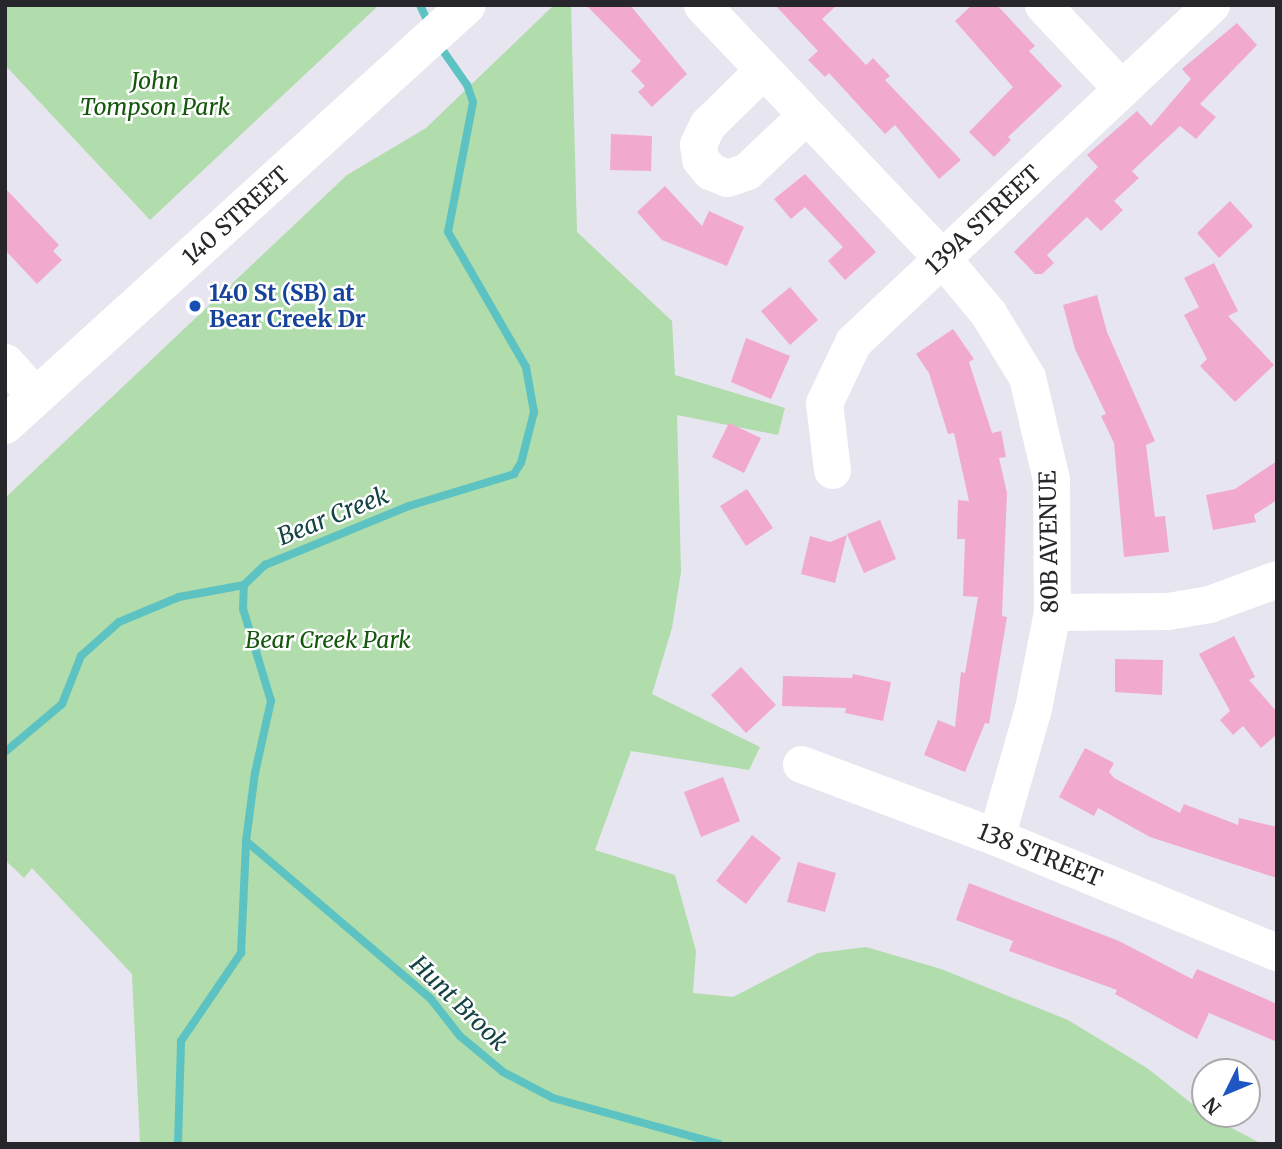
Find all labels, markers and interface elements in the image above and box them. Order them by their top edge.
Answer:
park label: John Tompson Park [80,67,230,121]
street label: 139A STREET [920,160,1046,280]
street label: 140 STREET [177,161,295,271]
place label: 140 St (SB) at Bear Creek Dr [209,279,366,333]
marker: 140 St (SB) at Bear Creek Dr [187,298,203,314]
street label: 80B AVENUE [1034,470,1064,614]
water label: Bear Creek [273,481,393,551]
park label: Bear Creek Park [245,626,411,654]
street label: 138 STREET [973,817,1107,893]
water label: Hunt Brook [404,949,514,1057]
north arrow [1191,1058,1261,1128]
text: N [1198,1092,1226,1120]

